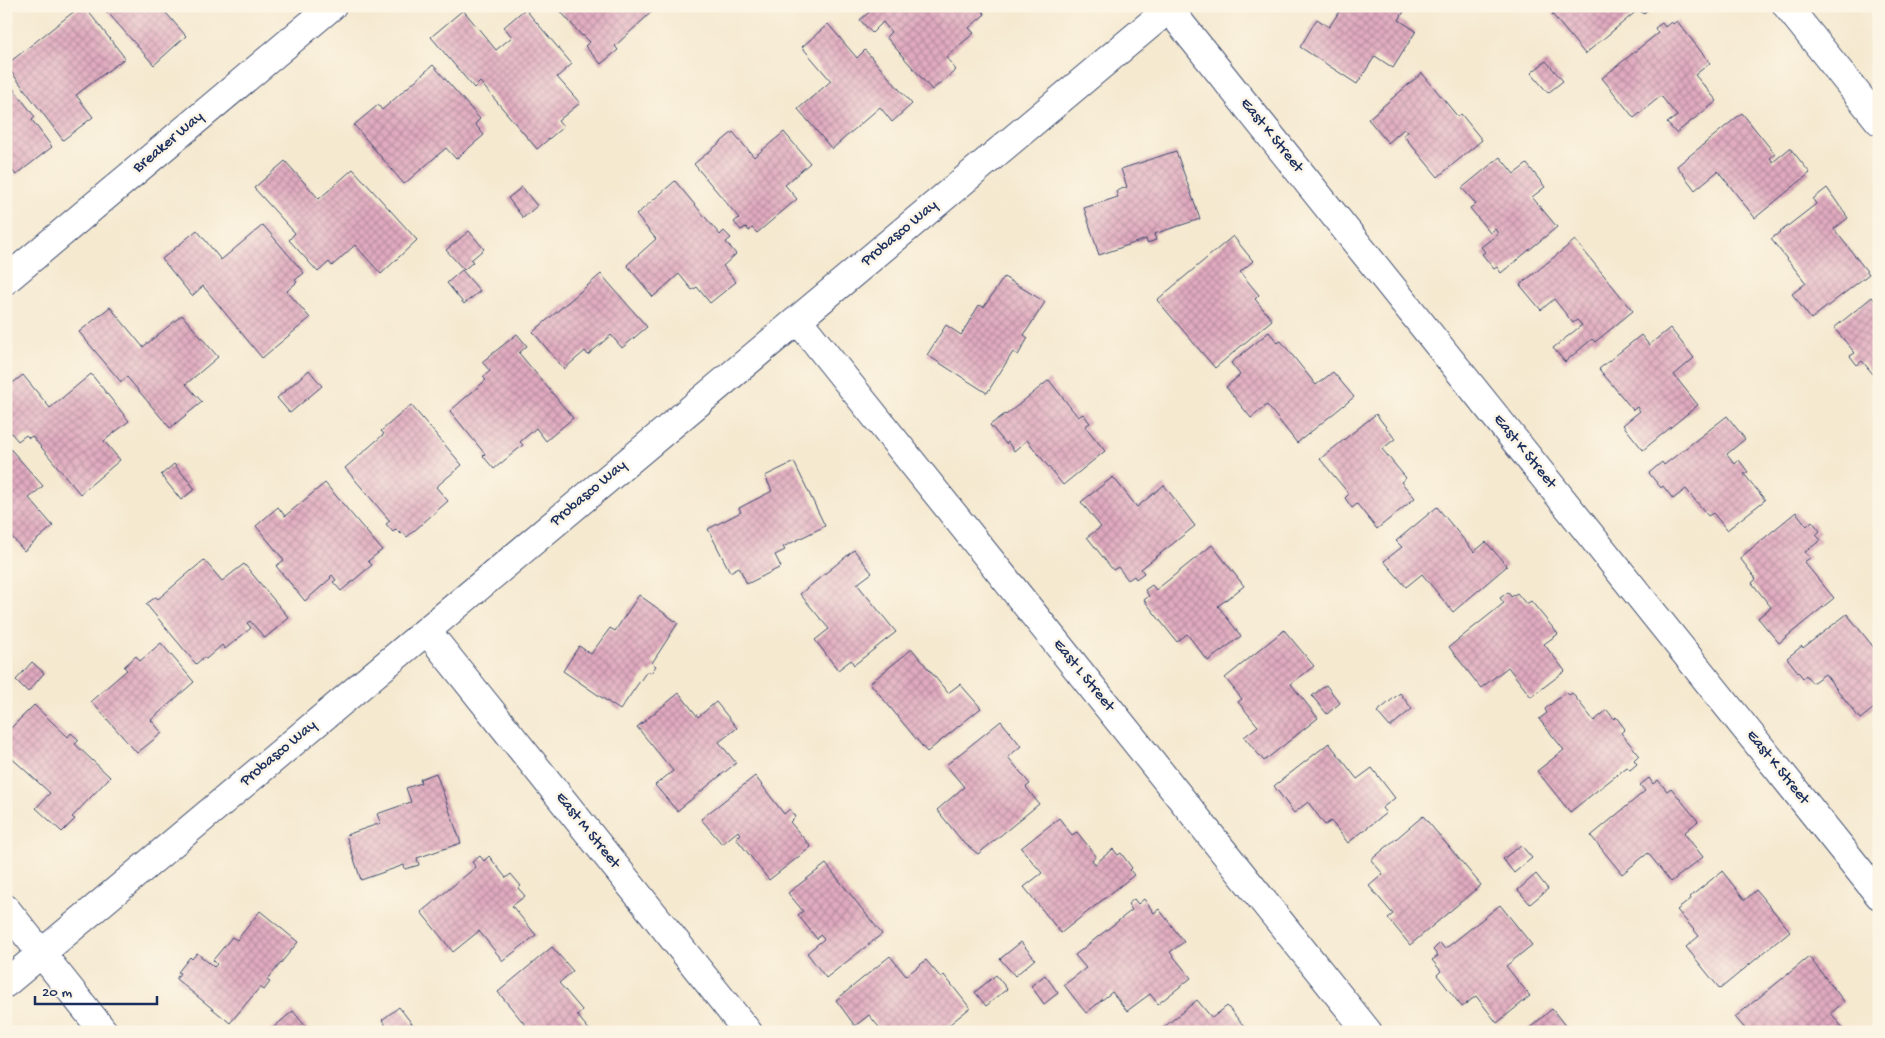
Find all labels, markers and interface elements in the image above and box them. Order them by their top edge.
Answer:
street label: East K Street [1235,95,1308,178]
street label: Breaker Way [129,108,208,179]
street label: Probasco Way [857,196,942,272]
street label: East K Street [1488,411,1561,494]
street label: Probasco Way [546,456,631,532]
street label: East L Street [1048,636,1119,717]
street label: Probasco Way [236,716,321,792]
street label: East K Street [1741,727,1814,810]
street label: East M Street [550,789,624,874]
scale bar [35,973,158,1005]
text: 20 m [42,984,72,1002]

